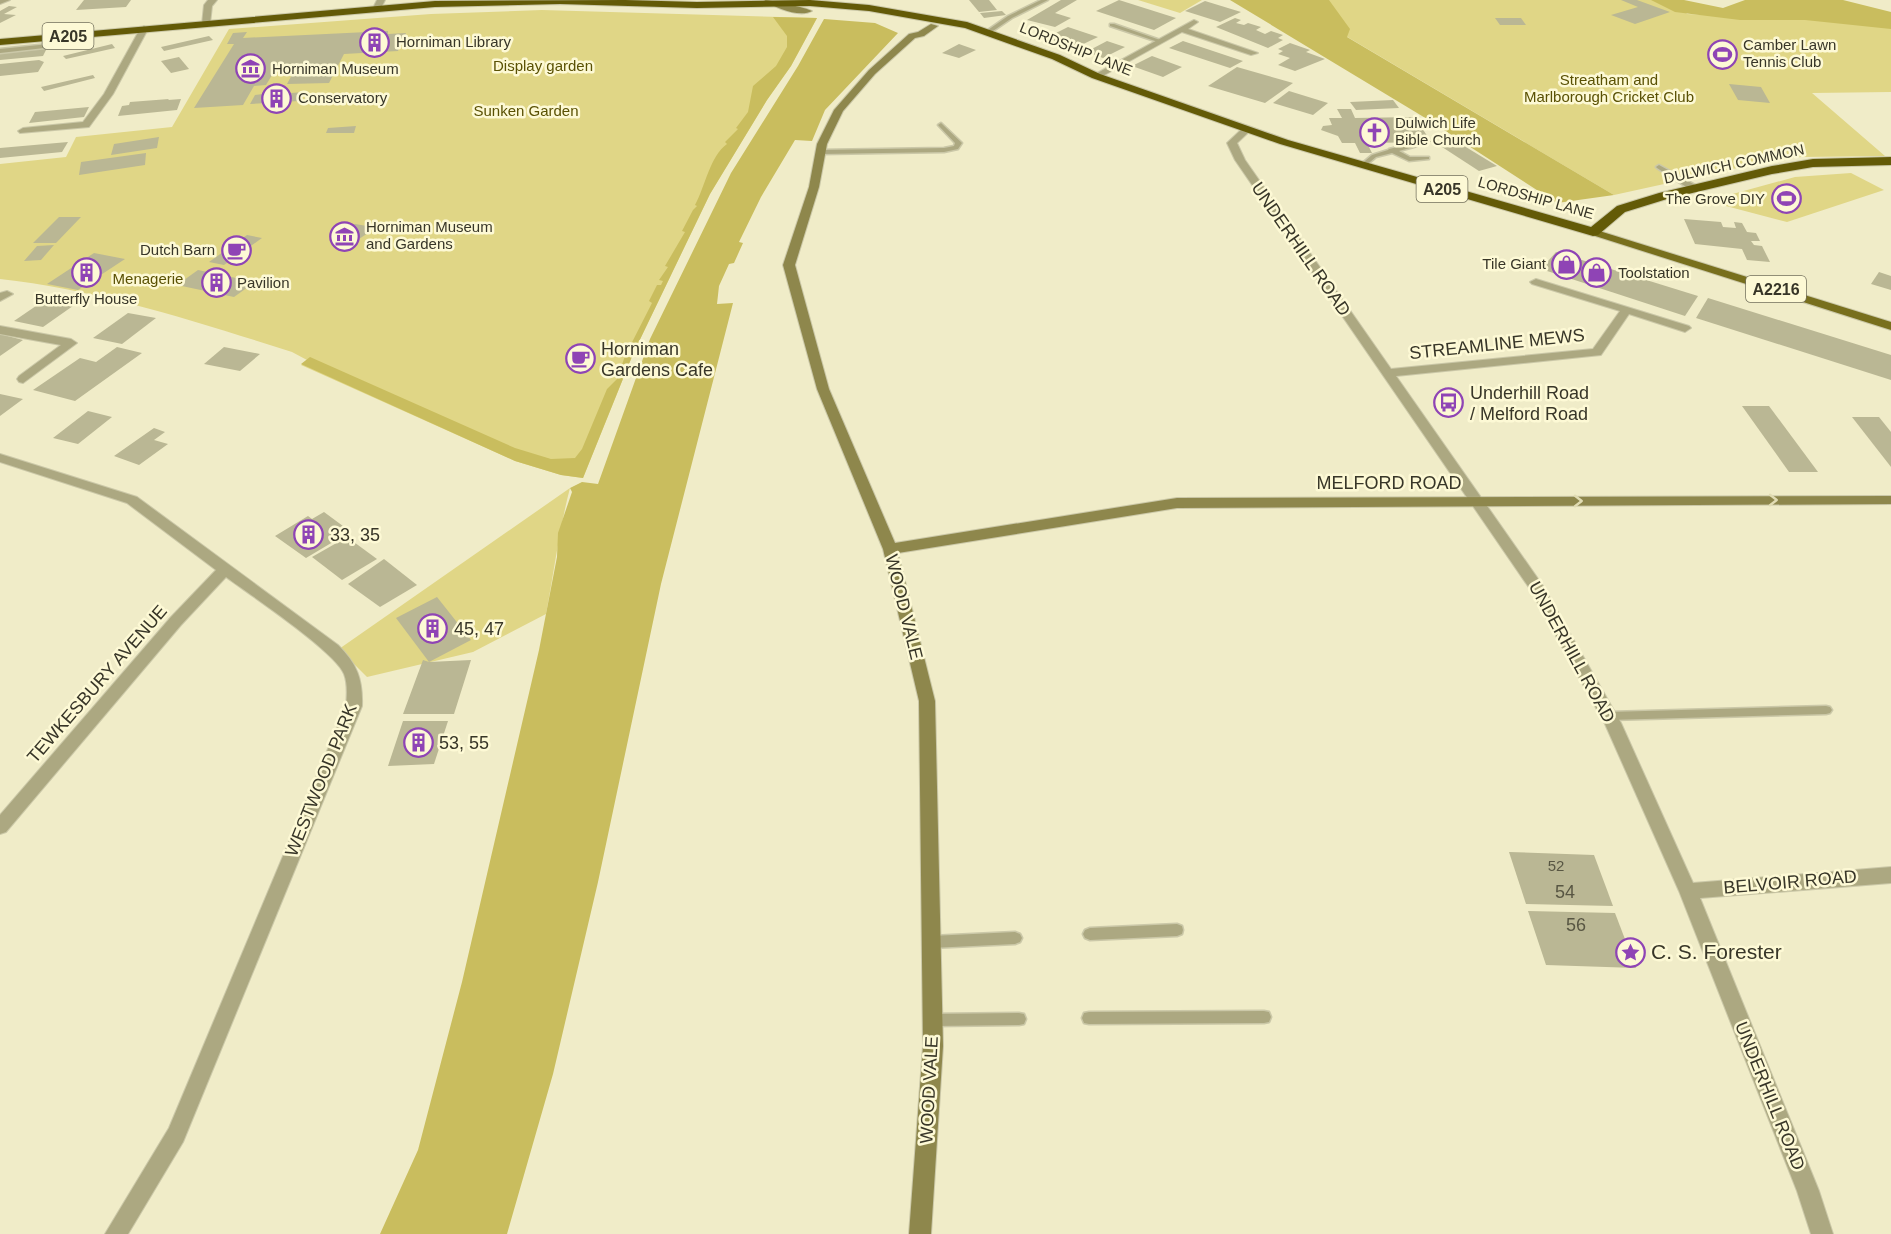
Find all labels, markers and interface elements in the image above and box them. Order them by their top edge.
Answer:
street label: LORDSHIP LANE [1017,18,1135,79]
road number: A205 [42,23,94,49]
building icon: Horniman Library [359,26,391,58]
place label: Horniman Library [396,33,512,50]
place label: Camber Lawn Tennis Club [1743,36,1836,70]
sports icon: Camber Lawn Tennis Club [1706,38,1738,70]
museum icon: Horniman Museum [235,53,267,85]
park label: Display garden [493,57,593,74]
place label: Horniman Museum [272,60,399,77]
park label: Streatham and Marlborough Cricket Club [1524,71,1694,105]
building icon: Conservatory [261,82,293,114]
place label: Conservatory [298,89,388,106]
park label: Sunken Garden [473,102,579,119]
place label: Dulwich Life Bible Church [1395,114,1481,148]
church icon: Dulwich Life Bible Church [1358,116,1390,148]
street label: DULWICH COMMON [1662,140,1806,187]
street label: LORDSHIP LANE [1476,173,1596,222]
road number: A205 [1416,176,1468,202]
street label: UNDERHILL ROAD [1247,178,1355,320]
sports icon: The Grove DIY [1770,183,1802,215]
place label: The Grove DIY [1665,190,1765,207]
place label: Horniman Museum and Gardens [366,218,493,252]
museum icon: Horniman Museum and Gardens [329,220,361,252]
cafe icon: Dutch Barn [220,234,252,266]
place label: Dutch Barn [140,241,215,258]
shop icon: Tile Giant [1551,248,1583,280]
place label: Tile Giant [1482,255,1547,272]
building icon: Butterfly House [70,256,102,288]
shop icon: Toolstation [1581,257,1613,289]
place label: Toolstation [1618,264,1690,281]
building icon: Pavilion [200,267,232,299]
park label: Menagerie [113,270,183,287]
place label: Pavilion [237,274,290,291]
road number: A2216 [1746,276,1806,302]
place label: Butterfly House [35,290,137,307]
street label: STREAMLINE MEWS [1408,325,1586,363]
place label: Horniman Gardens Cafe [601,339,713,380]
cafe icon: Horniman Gardens Cafe [564,343,596,375]
place label: Underhill Road / Melford Road [1470,383,1589,424]
bus stop icon: Underhill Road / Melford Road [1433,387,1465,419]
street label: MELFORD ROAD [1316,473,1462,493]
one-way arrow [1769,494,1778,506]
one-way arrow [1574,495,1583,507]
building icon: 33, 35 [293,519,325,551]
place label: 33, 35 [330,525,380,545]
street label: WOOD VALE [881,552,927,662]
street label: UNDERHILL ROAD [1525,578,1619,726]
street label: TEWKESBURY AVENUE [23,601,171,767]
building icon: 45, 47 [417,613,449,645]
place label: 45, 47 [454,619,504,639]
street label: WESTWOOD PARK [281,701,361,859]
building icon: 53, 55 [402,727,434,759]
place label: 53, 55 [439,733,489,753]
house number: 52 [1548,857,1564,874]
street label: BELVOIR ROAD [1723,866,1857,898]
house number: 54 [1555,882,1575,902]
house number: 56 [1566,915,1586,935]
place icon: C. S. Forester [1614,936,1646,968]
place label: C. S. Forester [1651,940,1782,963]
street label: UNDERHILL ROAD [1731,1019,1809,1173]
street label: WOOD VALE [916,1036,942,1144]

